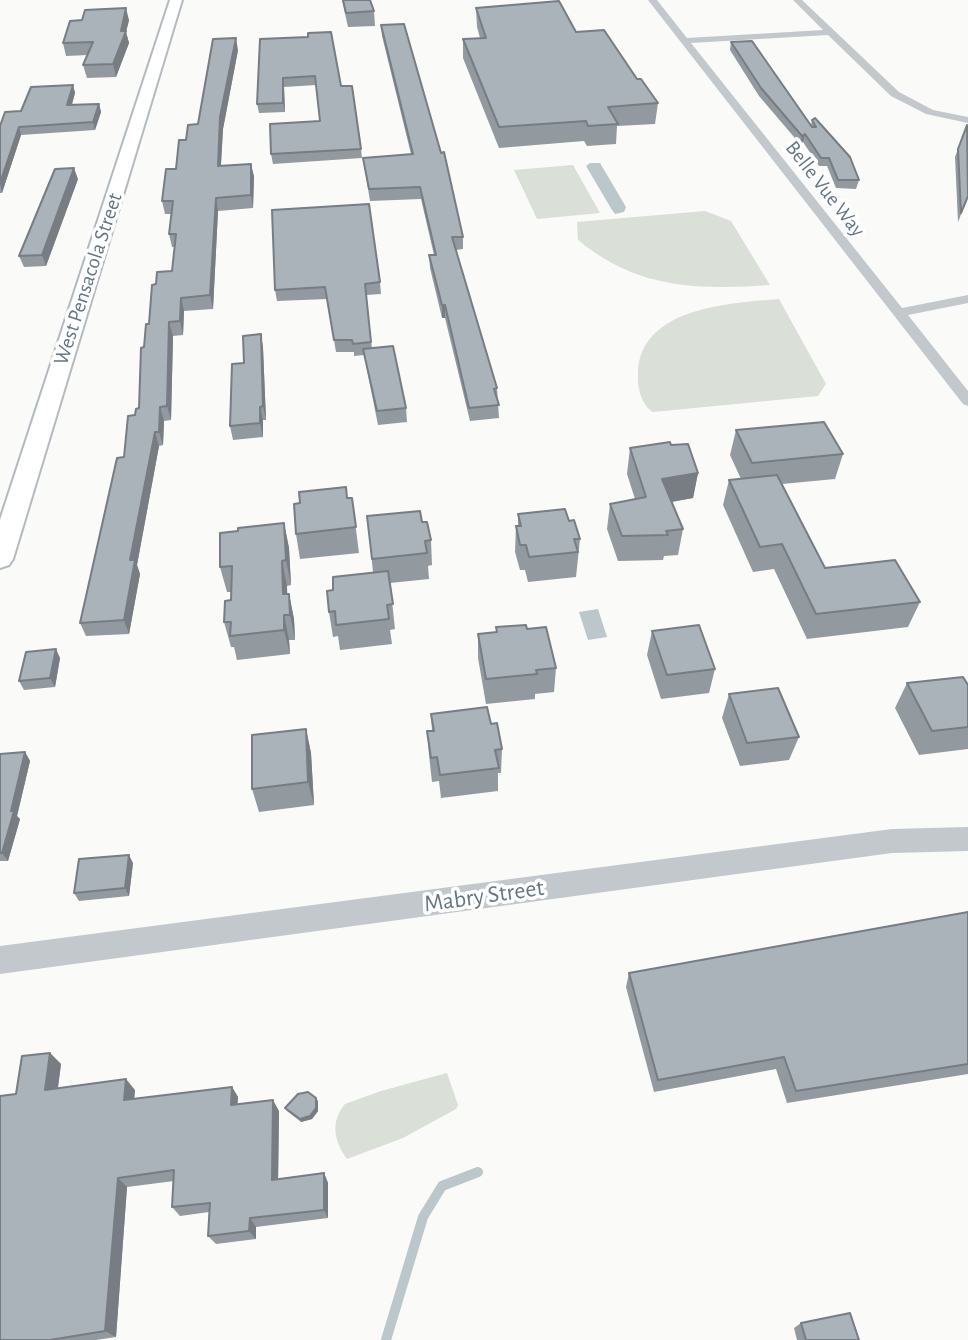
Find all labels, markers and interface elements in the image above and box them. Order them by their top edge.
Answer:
street label: Belle Vue Way [780,136,870,242]
street label: West Pensacola Street [48,190,128,368]
street label: Mabry Street [422,873,546,919]

